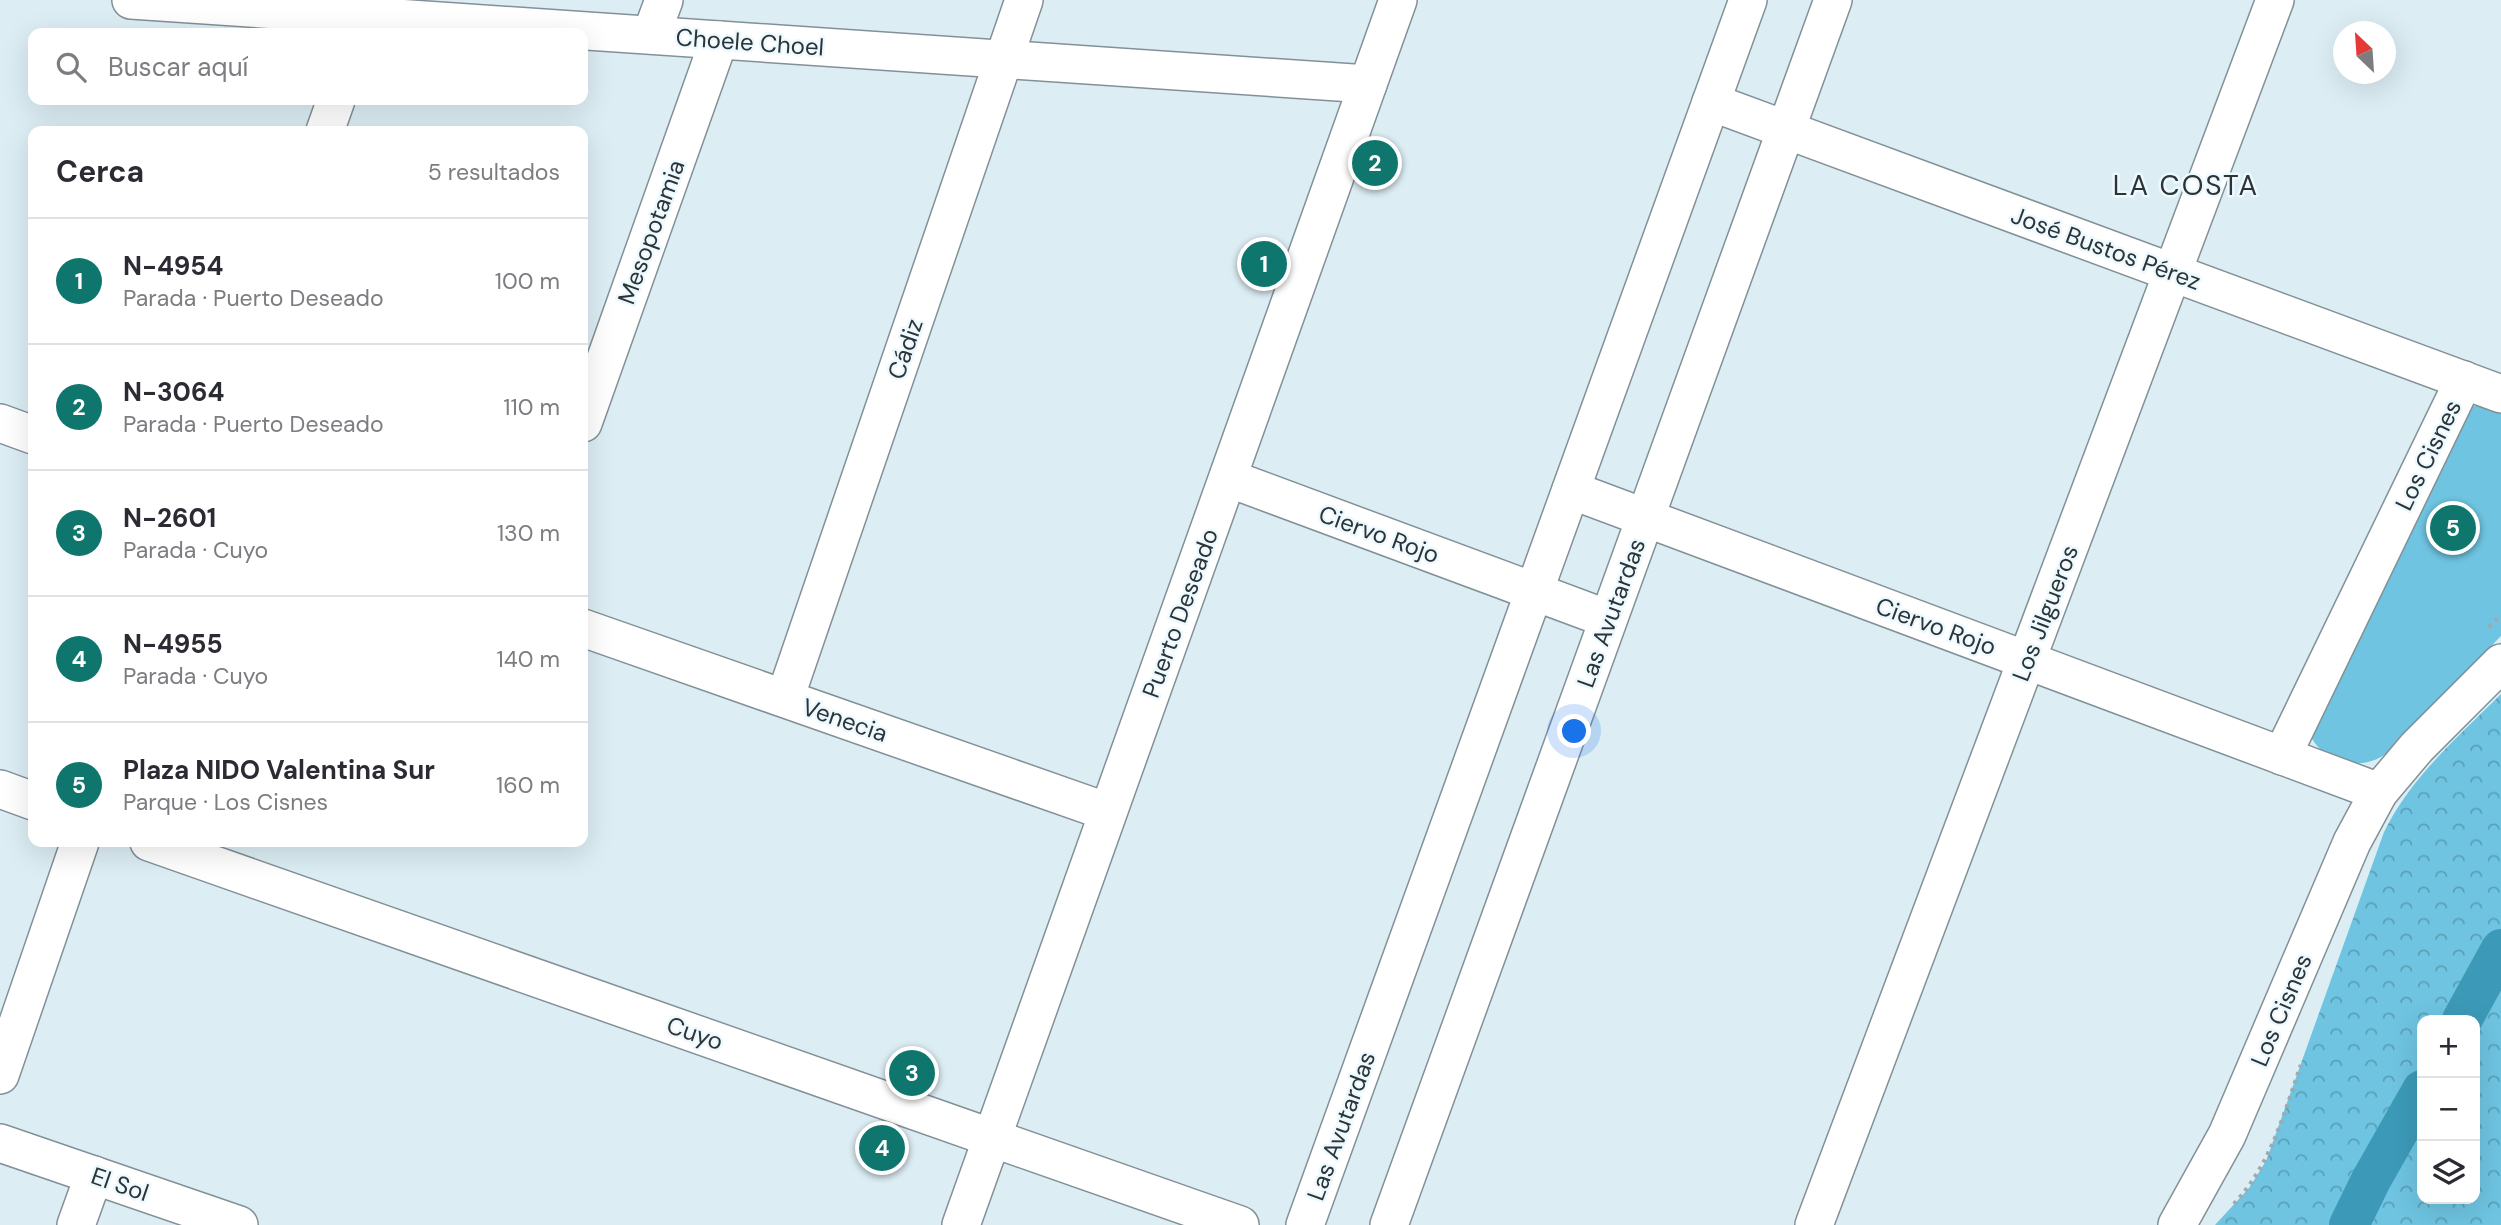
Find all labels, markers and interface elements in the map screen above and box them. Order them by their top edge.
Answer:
street label: Choele Choel [675,21,825,63]
north arrow [2333,21,2396,84]
search box [28,28,588,105]
icon: search [52,48,90,86]
text: Buscar aquí [108,50,248,84]
pin: 2 [1352,137,1398,189]
text: Cerca [56,152,144,191]
street label: Mesopotamia [611,155,691,309]
text: 5 resultados [428,157,560,187]
district label: LA COSTA [2113,167,2259,204]
street label: José Bustos Pérez [2007,199,2205,297]
pin: 1 [1241,238,1287,290]
text: N-4954 [123,249,223,283]
text: 1 [75,266,83,296]
text: 100 m [495,266,560,296]
text: Parada · Puerto Deseado [123,283,384,313]
street label: Cádiz [880,315,930,383]
text: N-3064 [123,375,224,409]
text: 2 [72,392,86,422]
text: 110 m [503,392,560,422]
street label: Los Cisnes [2388,395,2468,515]
text: Parada · Puerto Deseado [123,409,384,439]
street label: Ciervo Rojo [1315,498,1443,570]
text: N-2601 [123,501,216,535]
pin: 5 [2430,502,2476,554]
text: 3 [72,518,86,548]
text: 130 m [497,518,560,548]
street label: Puerto Deseado [1135,524,1225,702]
street label: Las Avutardas [1570,534,1652,692]
text: Parada · Cuyo [123,535,268,565]
street label: Los Jilgueros [2005,540,2085,686]
street label: Ciervo Rojo [1872,590,2000,662]
text: N-4955 [123,627,223,661]
text: 4 [72,644,86,674]
text: 140 m [497,644,560,674]
text: Parada · Cuyo [123,661,268,691]
street label: Venecia [798,691,892,749]
your location [1557,714,1591,748]
text: Plaza NIDO Valentina Sur [123,753,435,787]
text: 5 [72,770,86,800]
text: 160 m [496,770,560,800]
text: Parque · Los Cisnes [123,787,328,817]
street label: Los Cisnes [2243,949,2319,1071]
street label: Cuyo [663,1009,727,1057]
map controls [2417,1015,2480,1204]
button: + [2417,1015,2480,1078]
pin: 3 [889,1047,935,1099]
street label: Las Avutardas [1300,1047,1382,1205]
button: − [2417,1078,2480,1141]
pin: 4 [859,1122,905,1174]
button: layers [2417,1141,2480,1204]
street label: El Sol [87,1160,153,1208]

